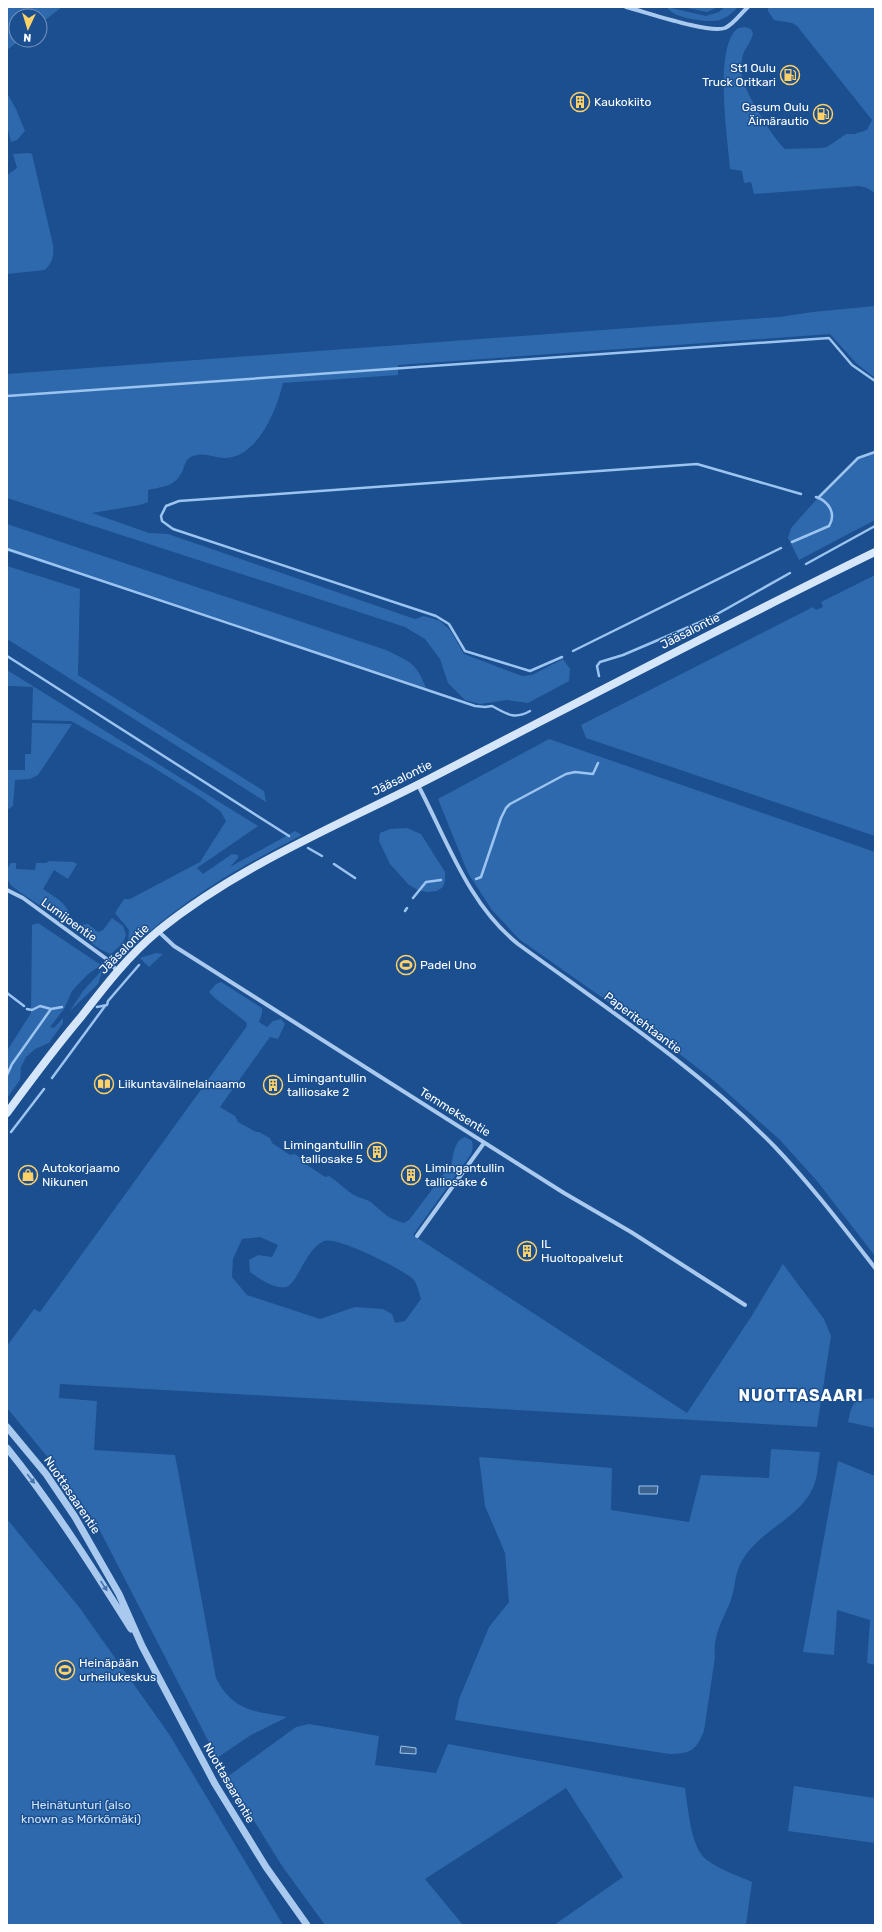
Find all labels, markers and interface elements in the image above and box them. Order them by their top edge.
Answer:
north arrow [8,8,48,48]
text: N [23,31,32,44]
place label: St1 Oulu Truck Oritkari [702,61,776,89]
fuel station icon: St1 Oulu Truck Oritkari [779,64,801,86]
building icon: Kaukokiito [569,91,591,113]
place label: Kaukokiito [594,95,651,109]
place label: Gasum Oulu Äimärautio [742,100,809,128]
fuel station icon: Gasum Oulu Äimärautio [812,103,834,125]
street label: Jääsalontie [658,610,722,652]
street label: Jääsalontie [370,757,434,799]
street label: Lumijoentie [38,895,100,945]
street label: Jääsalontie [96,921,152,977]
sports icon: Padel Uno [395,954,417,976]
place label: Padel Uno [420,958,477,972]
street label: Paperitehtaantie [601,989,685,1057]
place label: Limingantullin talliosake 2 [287,1071,366,1099]
library icon: Liikuntavälinelainaamo [93,1073,115,1095]
building icon: Limingantullin talliosake 2 [262,1074,284,1096]
place label: Liikuntavälinelainaamo [118,1077,246,1091]
street label: Temmeksentie [417,1085,493,1140]
place label: Limingantullin talliosake 5 [284,1138,363,1166]
building icon: Limingantullin talliosake 5 [366,1141,388,1163]
place label: Autokorjaamo Nikunen [42,1161,120,1189]
place label: Limingantullin talliosake 6 [425,1161,504,1189]
shop icon: Autokorjaamo Nikunen [17,1164,39,1186]
building icon: Limingantullin talliosake 6 [400,1164,422,1186]
place label: IL Huoltopalvelut [541,1237,623,1265]
building icon: IL Huoltopalvelut [516,1240,538,1262]
district label: NUOTTASAARI [738,1386,864,1405]
street label: Nuottasaarentie [41,1454,103,1537]
one-way arrow [27,1473,36,1484]
one-way arrow [100,1581,108,1591]
place label: Heinäpään urheilukeskus [79,1656,156,1684]
sports icon: Heinäpään urheilukeskus [54,1659,76,1681]
street label: Nuottasaarentie [200,1740,258,1826]
park label: Heinätunturi (also known as Mörkömäki) [21,1798,141,1826]

